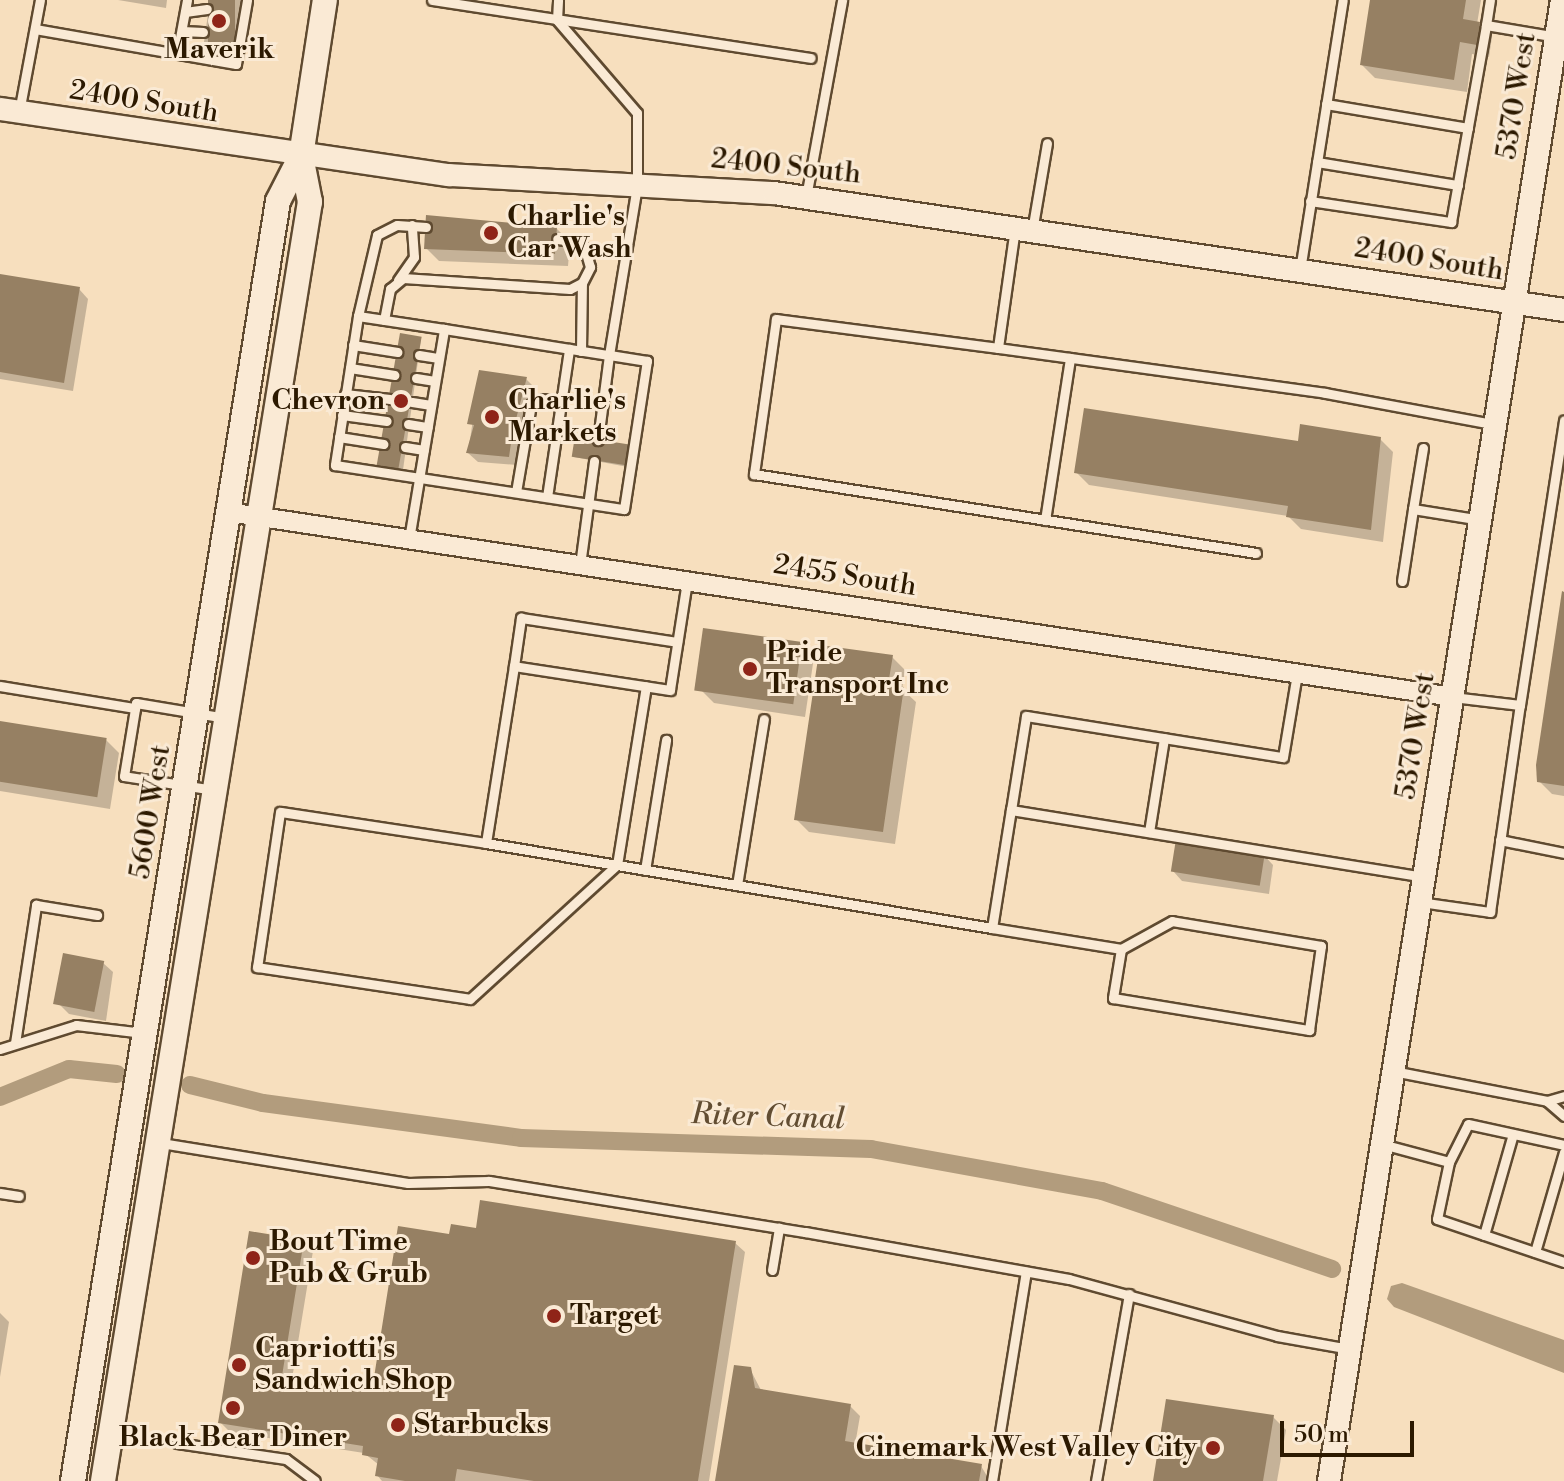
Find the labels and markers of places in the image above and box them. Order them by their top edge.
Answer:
marker: Maverik [210,12,228,30]
place label: Maverik [164,33,274,67]
place label: Charlie's Car Wash [507,200,631,266]
marker: Charlie's Car Wash [482,224,500,242]
place label: Chevron [271,384,385,418]
place label: Charlie's Markets [508,384,626,450]
marker: Chevron [392,392,410,410]
marker: Charlie's Markets [483,408,501,426]
place label: Pride Transport Inc [766,636,949,702]
marker: Pride Transport Inc [741,660,759,678]
place label: Bout Time Pub & Grub [269,1225,428,1291]
marker: Bout Time Pub & Grub [244,1249,262,1267]
place label: Target [570,1299,658,1333]
marker: Target [545,1307,563,1325]
place label: Capriotti's Sandwich Shop [255,1332,453,1398]
marker: Capriotti's Sandwich Shop [230,1356,248,1374]
marker: Black Bear Diner [224,1399,242,1417]
place label: Starbucks [414,1408,549,1442]
marker: Starbucks [389,1416,407,1434]
place label: Black Bear Diner [118,1421,348,1455]
place label: Cinemark West Valley City [856,1431,1197,1465]
marker: Cinemark West Valley City [1204,1439,1222,1457]

